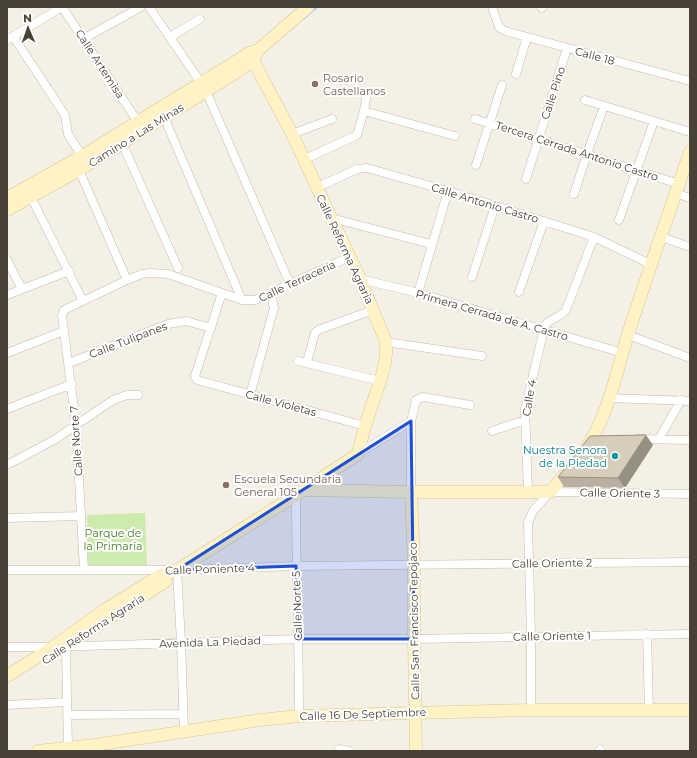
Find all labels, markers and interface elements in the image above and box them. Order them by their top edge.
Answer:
north arrow [8,8,48,48]
text: N [23,11,32,25]
street label: Calle Artemisa [72,27,128,101]
street label: Calle 18 [574,44,616,68]
street label: Calle Pino [538,65,568,121]
place label: Rosario Castellanos [323,71,386,98]
marker: Rosario Castellanos [310,79,320,89]
street label: Camino a Las Minas [86,100,187,170]
street label: Tercera Cerrada Antonio Castro [494,118,660,184]
street label: Calle Antonio Castro [430,180,540,226]
street label: Calle Reforma Agraria [313,192,377,306]
street label: Calle Terracería [256,257,338,305]
street label: Primera Cerrada de A. Castro [414,286,570,344]
street label: Calle Tulipanes [87,318,170,361]
street label: Calle 4 [519,378,539,417]
street label: Calle Violetas [244,387,319,419]
street label: Calle Norte 7 [67,405,85,477]
place label: Nuestra Senora de la Piedad [523,443,607,470]
marker: Nuestra Senora de la Piedad [610,451,620,461]
place label: Escuela Secundaria General 105 [234,472,341,499]
marker: Escuela Secundaria General 105 [221,480,231,490]
street label: Calle Oriente 3 [580,485,660,501]
park label: Parque de la Primaria [83,526,143,553]
street label: Calle San Francisco Tepojaco [406,542,422,700]
street label: Calle Oriente 2 [512,555,592,571]
street label: Calle Poniente 4 [165,560,256,578]
street label: Calle Norte 5 [289,571,305,641]
street label: Calle Reforma Agraria [39,591,147,667]
street label: Calle Oriente 1 [513,628,591,644]
street label: Avenida La Piedad [159,633,261,651]
street label: Calle 16 De Septiembre [299,705,427,723]

